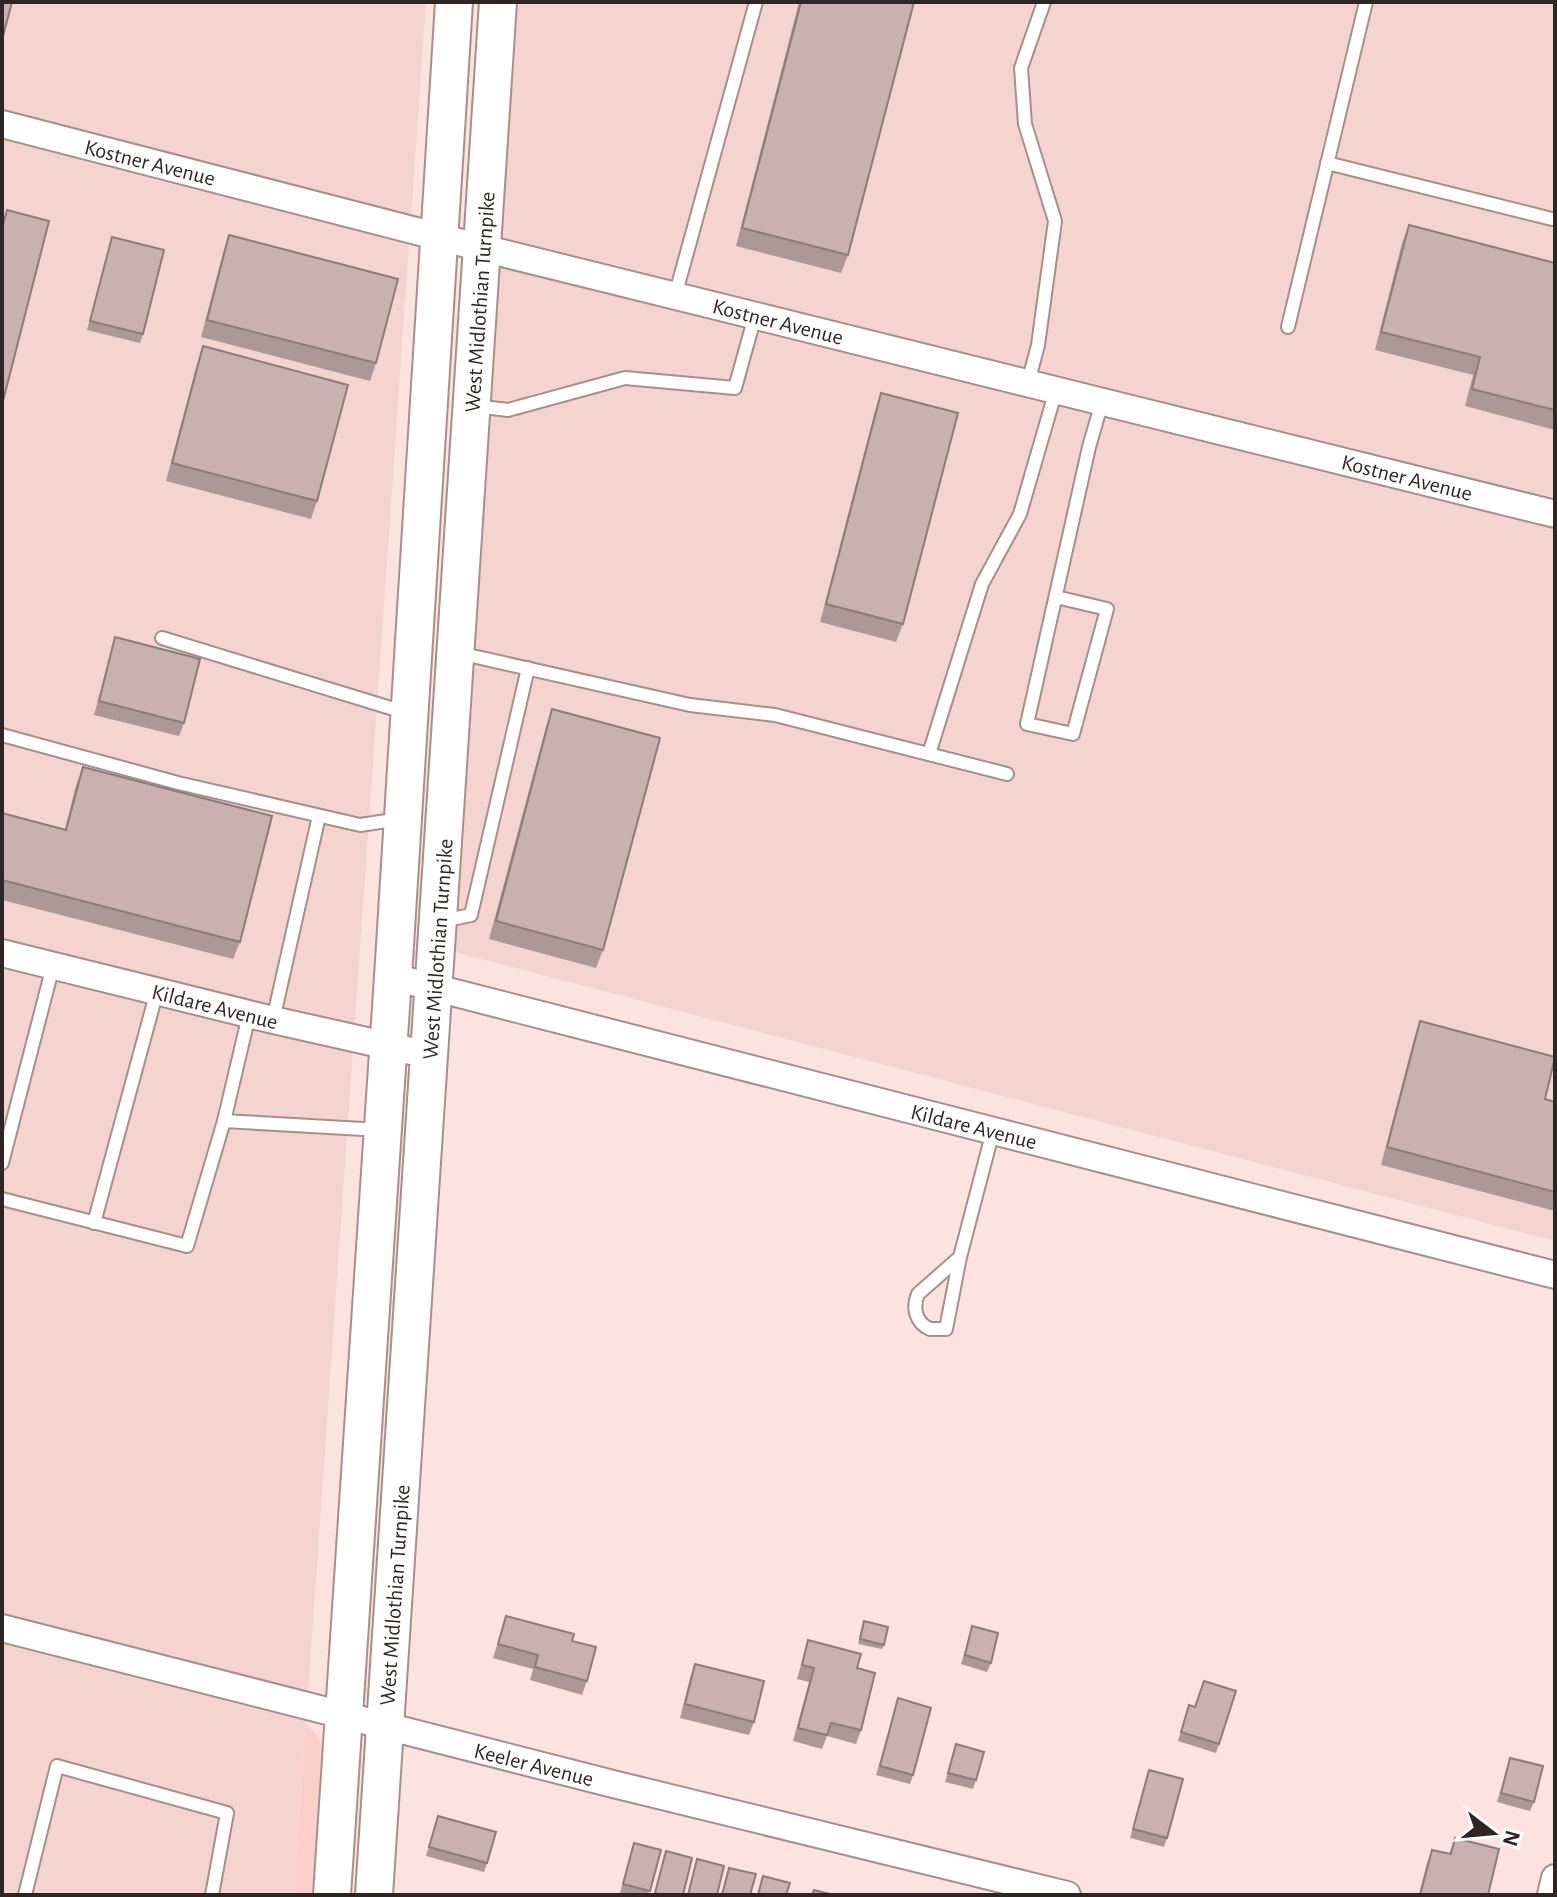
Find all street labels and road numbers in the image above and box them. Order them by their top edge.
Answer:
street label: Kostner Avenue [82,136,217,190]
street label: West Midlothian Turnpike [461,191,499,413]
street label: Kostner Avenue [710,295,845,349]
street label: Kostner Avenue [1339,451,1474,505]
street label: West Midlothian Turnpike [419,838,457,1060]
street label: Kildare Avenue [149,981,280,1033]
street label: Kildare Avenue [908,1101,1039,1153]
street label: West Midlothian Turnpike [376,1484,414,1706]
street label: Keeler Avenue [472,1740,596,1790]

